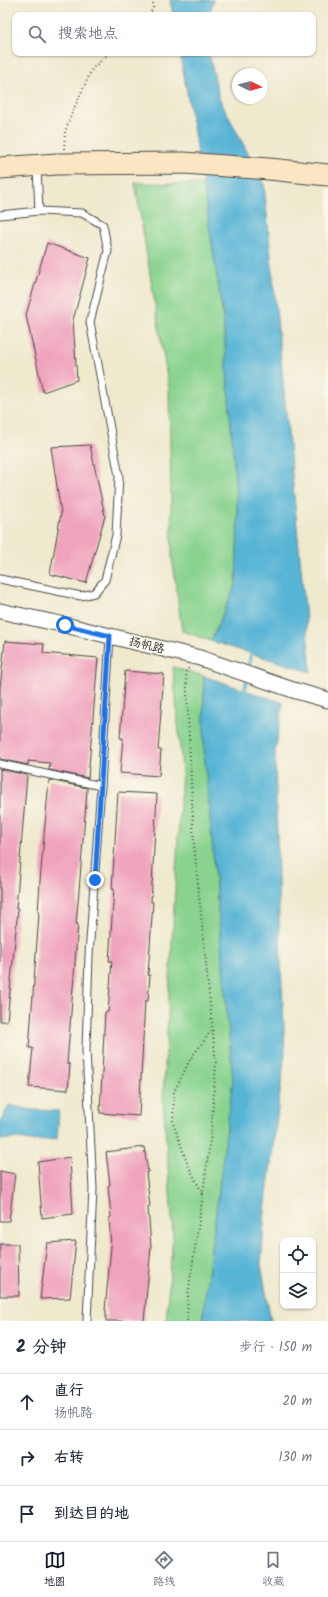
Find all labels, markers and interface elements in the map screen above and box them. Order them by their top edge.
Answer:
search box [12,12,316,56]
text: 搜索地点 [58,22,118,46]
icon: search [26,23,48,45]
north arrow [232,68,268,104]
route start [56,616,74,634]
street label: 扬帆路 [127,632,167,659]
route end [86,871,104,889]
map controls [280,1237,316,1309]
button: locate [280,1237,316,1273]
button: layers [280,1273,316,1309]
text: 2 分钟 [16,1334,66,1361]
text: 步行 · 150 m [239,1337,312,1358]
text: 直行 [54,1379,84,1403]
icon: ahead [16,1391,38,1413]
text: 20 m [282,1391,312,1412]
text: 扬帆路 [54,1403,93,1424]
text: 右转 [54,1446,84,1470]
icon: right [16,1447,38,1469]
text: 130 m [278,1447,312,1468]
text: 到达目的地 [54,1502,129,1526]
icon: arrive [16,1503,38,1525]
tab: 地图 [44,1549,66,1591]
tab: 路线 [153,1549,175,1591]
tab: 收藏 [262,1549,284,1591]

